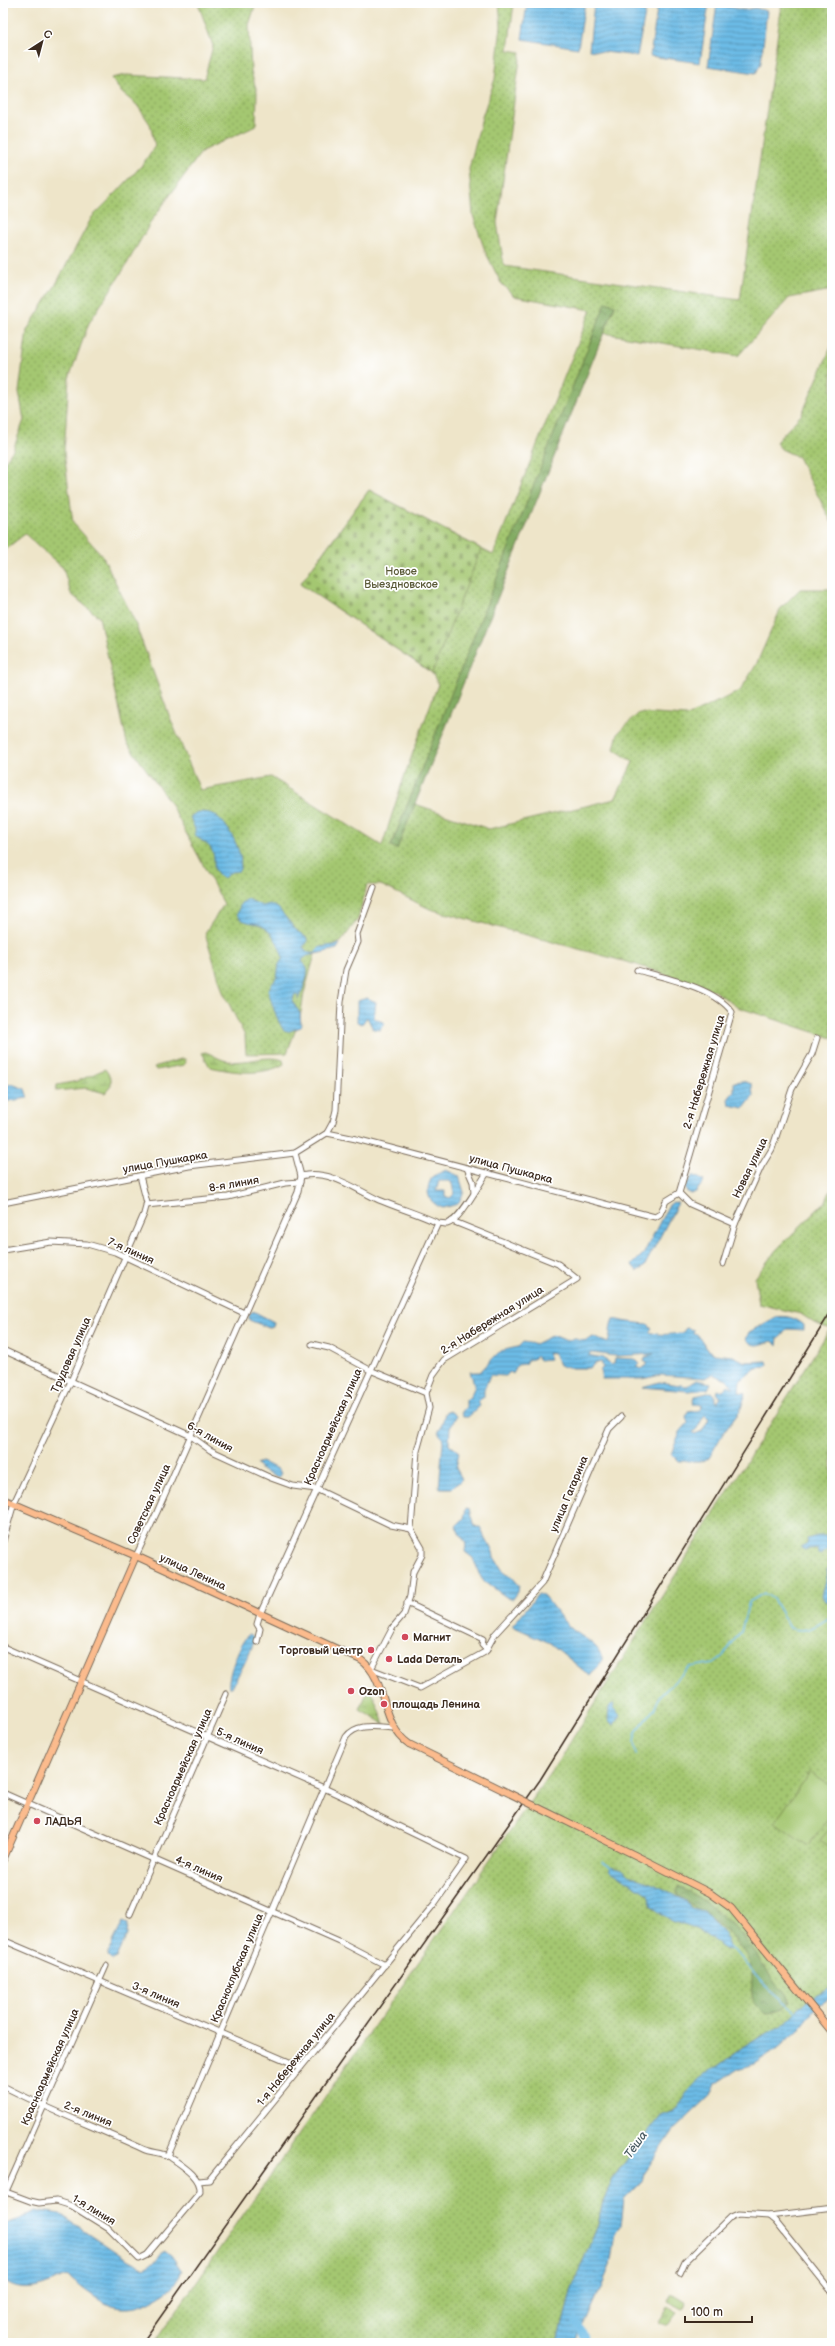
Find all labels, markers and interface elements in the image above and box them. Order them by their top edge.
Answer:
north arrow [22,22,62,62]
text: С [41,27,55,42]
park label: Новое Выездновское [364,565,438,591]
street label: 2-я Набережная улица [680,1013,728,1131]
street label: Новая улица [730,1135,770,1200]
street label: улица Пушкарка [122,1148,209,1176]
street label: улица Пушкарка [468,1152,555,1187]
street label: 8-я линия [208,1173,260,1195]
street label: 7-я линия [106,1235,156,1267]
street label: 2-я Набережная улица [438,1283,546,1357]
street label: Трудовая улица [48,1315,94,1395]
street label: Красноармейская улица [301,1366,365,1487]
street label: 6-я линия [185,1419,235,1455]
street label: улица Гагарина [547,1453,591,1534]
street label: Советская улица [125,1461,173,1546]
street label: улица Ленина [158,1551,229,1593]
place label: Магнит [413,1631,452,1644]
marker: Магнит [400,1632,410,1642]
place label: Торговый центр [279,1644,363,1657]
marker: Торговый центр [366,1645,376,1655]
place label: Lada Dеталь [397,1653,463,1666]
marker: Lada Dеталь [384,1654,394,1664]
place label: Ozon [359,1685,385,1698]
marker: Ozon [346,1686,356,1696]
place label: площадь Ленина [392,1698,480,1711]
marker: площадь Ленина [379,1699,389,1709]
street label: Красноармейская улица [151,1706,215,1827]
street label: 5-я линия [214,1725,266,1757]
place label: ЛАДЬЯ [44,1815,82,1828]
marker: ЛАДЬЯ [32,1816,42,1826]
street label: 4-я линия [173,1853,225,1885]
street label: Красноклубская улица [208,1911,266,2025]
street label: 3-я линия [130,1979,182,2011]
street label: Красноармейская улица [18,2006,82,2127]
street label: 1-я Набережная улица [254,2009,338,2108]
street label: 2-я линия [62,2099,114,2129]
water label: Тёша [621,2128,651,2162]
street label: 1-я линия [70,2192,118,2228]
scale bar [685,2298,752,2324]
text: 100 m [691,2305,723,2320]

